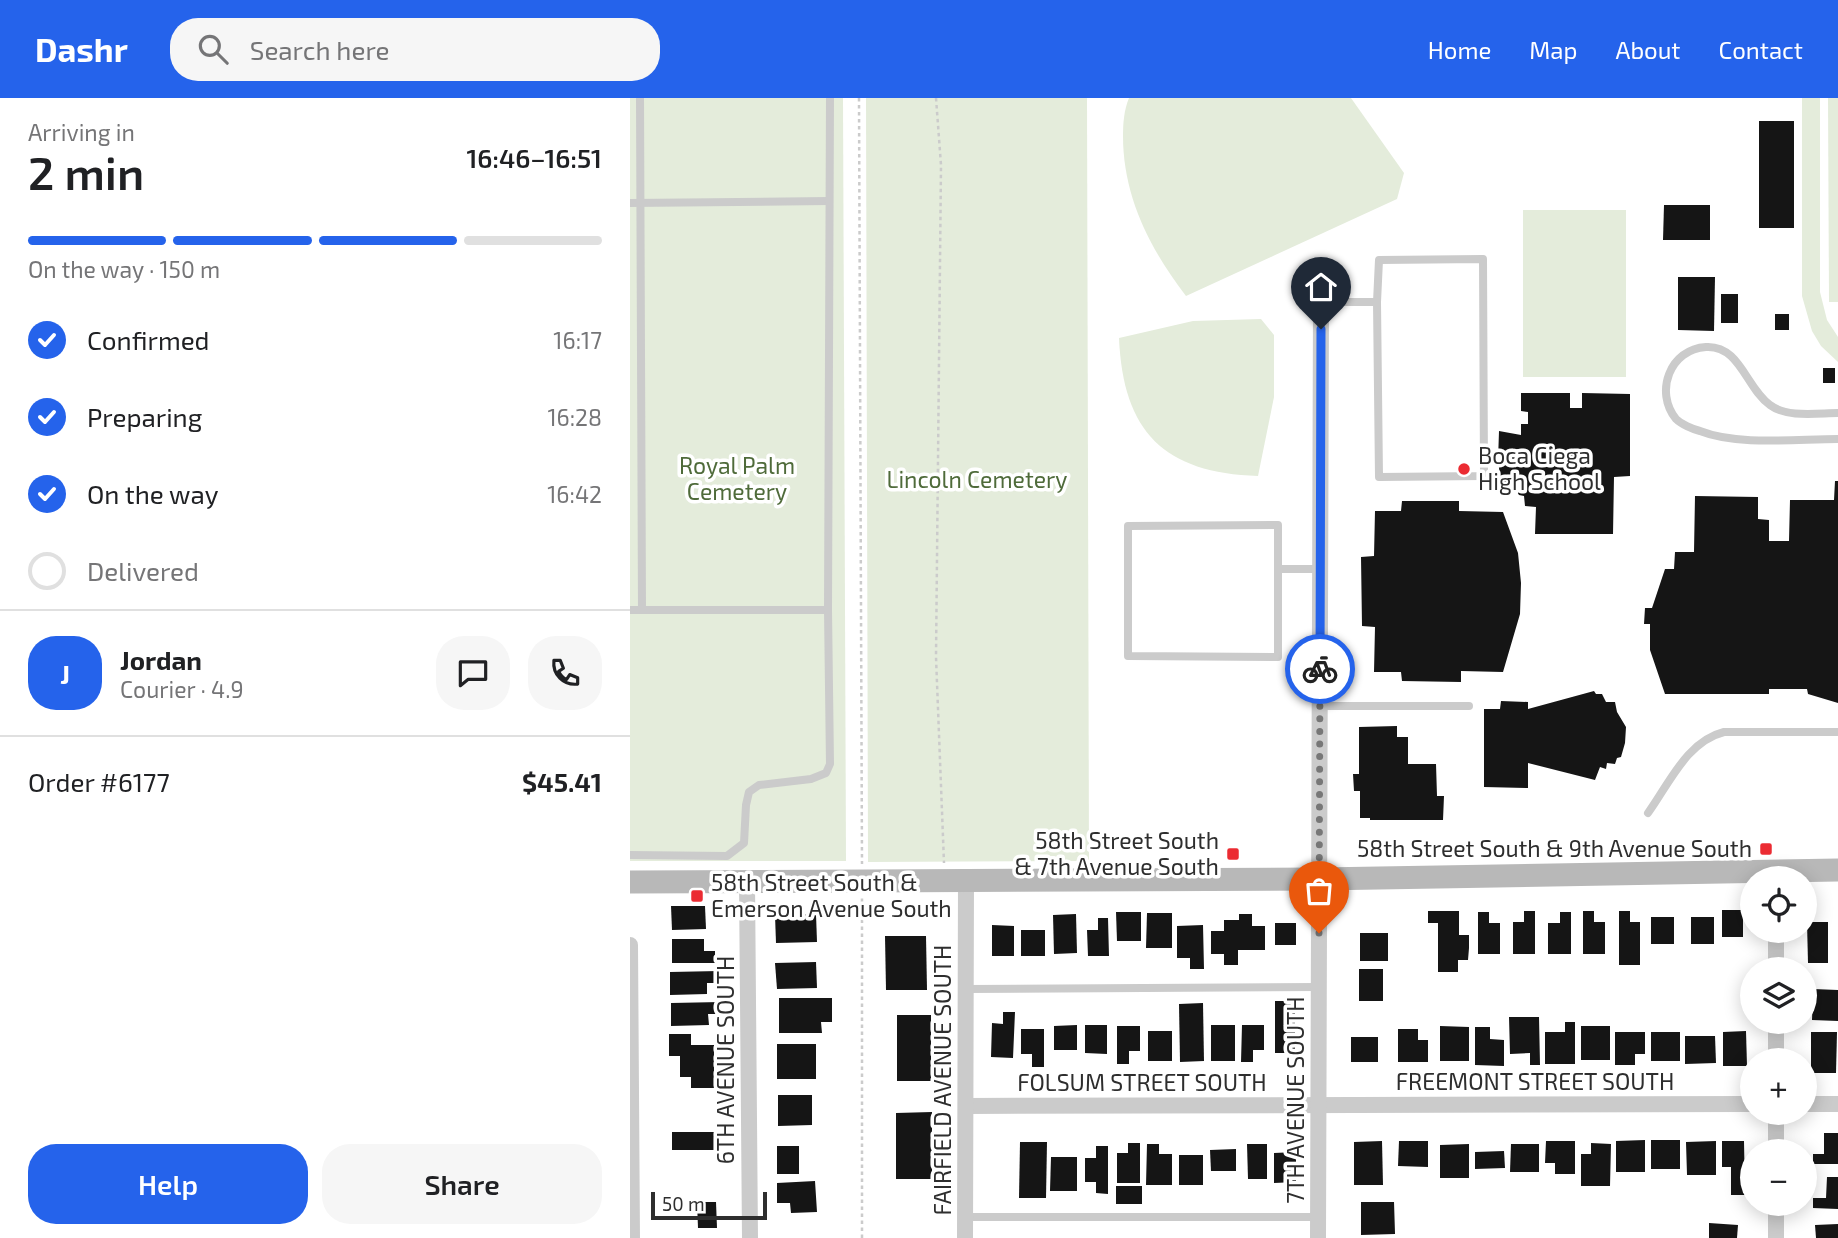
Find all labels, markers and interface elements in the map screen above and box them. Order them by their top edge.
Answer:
search box [170,18,660,81]
text: Dashr [35,29,128,69]
icon: search [194,30,232,68]
text: Search here [250,34,389,65]
text: Home [1428,35,1491,64]
text: Map [1529,35,1577,64]
text: About [1615,35,1681,64]
text: Contact [1719,35,1803,64]
text: Arriving in [28,118,135,146]
text: 16:46–16:51 [467,142,602,173]
text: 2 min [28,144,144,199]
text: On the way · 150 m [28,255,220,283]
pin [1291,257,1351,329]
icon: home [1302,268,1340,306]
icon: check [28,321,66,359]
text: Confirmed [87,324,210,355]
text: 16:17 [553,326,602,354]
icon: check [28,398,66,436]
text: Preparing [87,401,202,432]
text: 16:28 [547,403,602,431]
place label: Boca Ciega High School [1478,441,1601,495]
park label: Royal Palm Cemetery [679,451,795,505]
marker: Boca Ciega High School [1456,461,1472,477]
park label: Lincoln Cemetery [887,465,1067,493]
icon: check [28,475,66,513]
text: On the way [87,478,218,509]
text: 16:42 [547,480,602,508]
text: Delivered [87,555,199,586]
courier [1285,634,1355,704]
button: chat [436,636,510,710]
button: phone [528,636,602,710]
text: Jordan [120,644,202,675]
icon: bike [1301,650,1339,688]
text: J [60,658,70,689]
text: Courier · 4.9 [120,675,244,703]
text: Order #6177 [28,766,170,797]
text: $45.41 [522,766,602,797]
place label: 58th Street South & 7th Avenue South [1014,826,1219,880]
place label: 58th Street South & 9th Avenue South [1357,834,1752,862]
marker: 58th Street South & 9th Avenue South [1758,841,1774,857]
marker: 58th Street South & 7th Avenue South [1225,846,1241,862]
pin [1289,861,1349,933]
map controls [1740,866,1817,1216]
button: locate [1740,866,1817,943]
place label: 58th Street South & Emerson Avenue South [711,868,952,922]
icon: bag [1300,872,1338,910]
marker: 58th Street South & Emerson Avenue South [689,888,705,904]
street label: FAIRFIELD AVENUE SOUTH [928,945,956,1216]
street label: 6TH AVENUE SOUTH [711,956,739,1164]
button: layers [1740,957,1817,1034]
street label: 7TH AVENUE SOUTH [1281,996,1309,1204]
button: + [1740,1048,1817,1125]
street label: FREEMONT STREET SOUTH [1396,1067,1674,1095]
street label: FOLSUM STREET SOUTH [1017,1068,1267,1096]
button: − [1740,1139,1817,1216]
button: Help [28,1144,308,1224]
button: Share [322,1144,602,1224]
scale bar [651,1189,766,1221]
text: 50 m [662,1192,705,1215]

